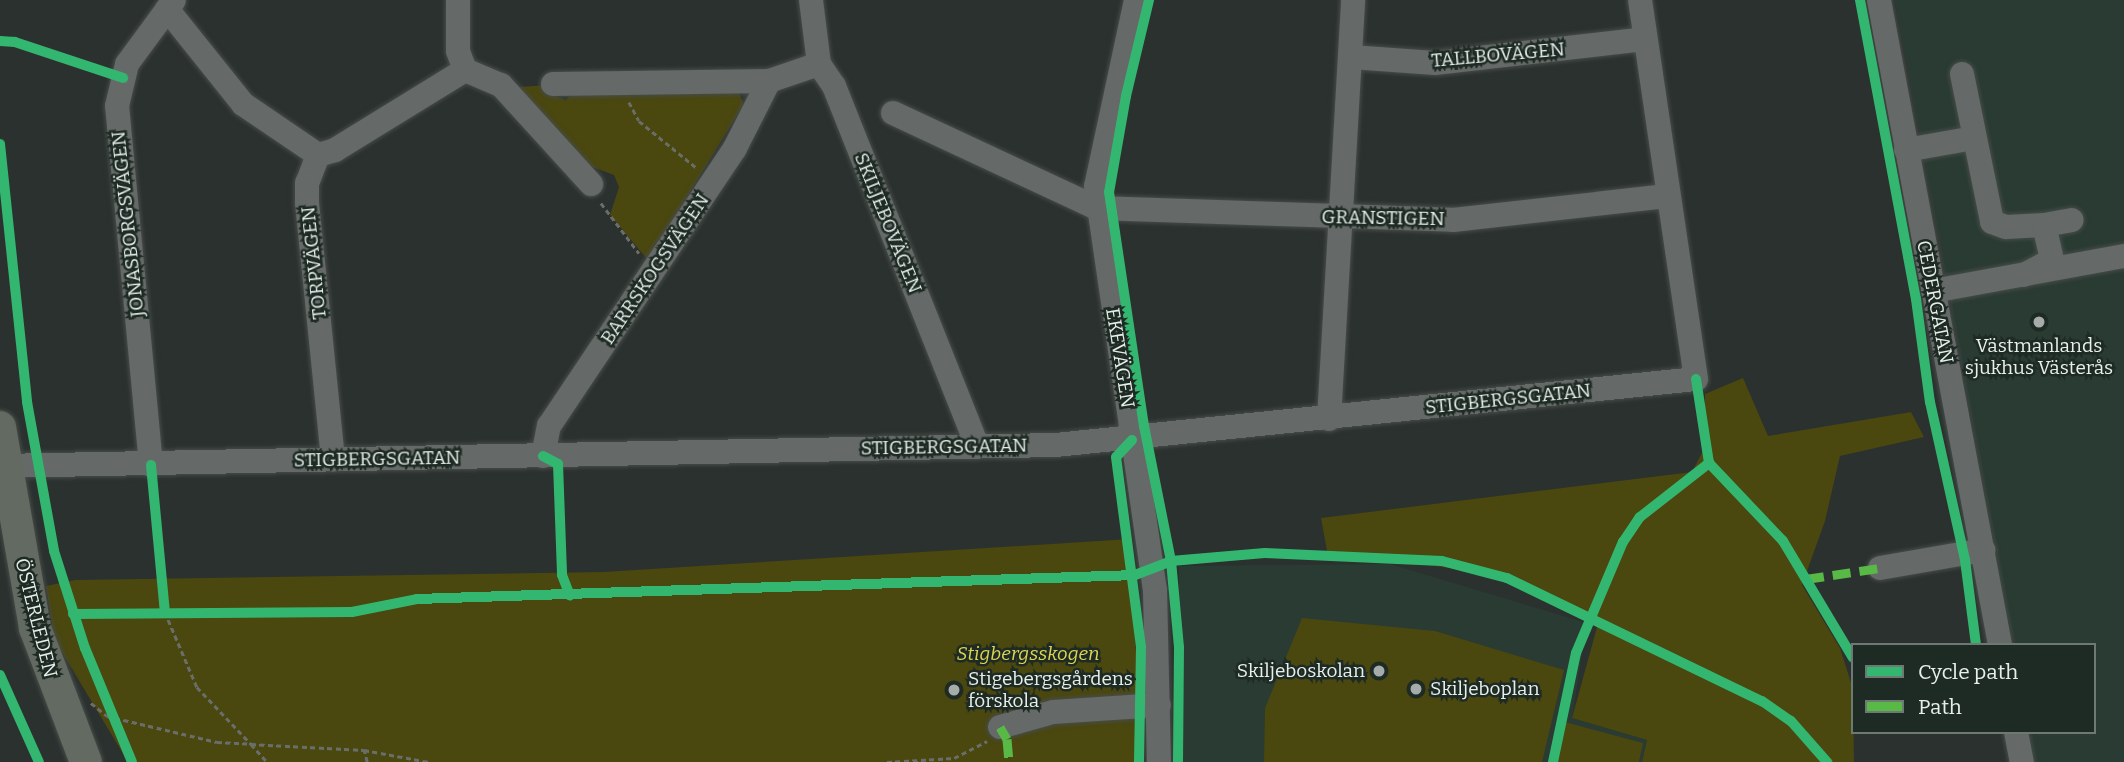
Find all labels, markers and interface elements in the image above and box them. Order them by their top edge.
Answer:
street label: TALLBOVÄGEN [1430,38,1566,72]
street label: JONASBORGSVÄGEN [107,130,149,318]
street label: SKILJEBOVÄGEN [849,150,927,296]
street label: BARRSKOGSVÄGEN [596,189,714,349]
street label: TORPVÄGEN [297,206,331,320]
street label: GRANSTIGEN [1321,206,1445,230]
street label: CEDERGATAN [1912,238,1958,366]
street label: EKEVÄGEN [1101,306,1139,410]
marker: Västmanlands sjukhus Västerås [2029,312,2049,332]
place label: Västmanlands sjukhus Västerås [1965,335,2113,379]
street label: STIGBERGSGATAN [1424,379,1592,419]
street label: STIGBERGSGATAN [861,434,1027,460]
street label: STIGBERGSGATAN [294,446,460,472]
street label: ÖSTERLEDEN [10,556,62,680]
park label: Stigbergsskogen [956,643,1100,665]
legend [1851,643,2096,734]
text: Cycle path [1918,659,2018,685]
place label: Skiljeboskolan [1237,660,1365,682]
marker: Skiljeboskolan [1371,663,1387,679]
place label: Stigebergsgårdens förskola [968,668,1133,712]
place label: Skiljeboplan [1430,678,1539,700]
marker: Skiljeboplan [1408,681,1424,697]
marker: Stigebergsgårdens förskola [946,682,962,698]
text: Path [1918,694,1962,720]

